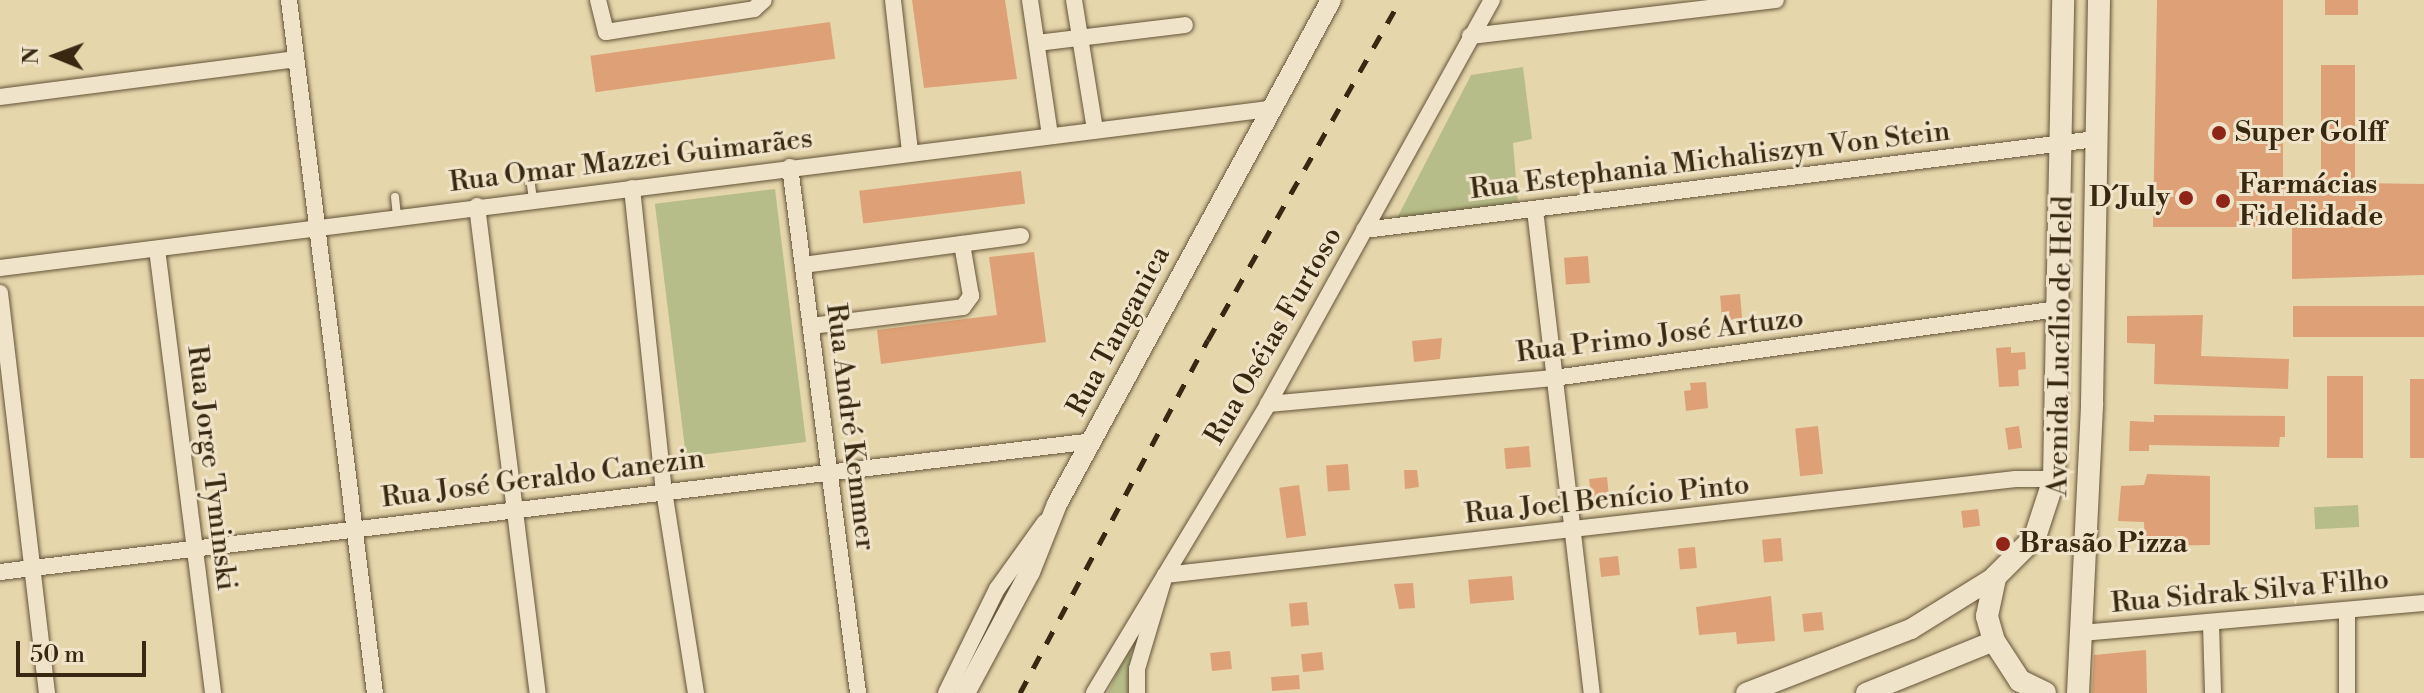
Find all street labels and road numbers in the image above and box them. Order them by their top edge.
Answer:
street label: Rua Estephania Michaliszyn Von Stein [1468,115,1952,207]
street label: Rua Omar Mazzei Guimarães [447,122,815,200]
street label: Avenida Lucílio de Held [2042,195,2080,497]
street label: Rua Oséias Furtoso [1198,221,1350,451]
street label: Rua Tanganica [1060,241,1178,421]
street label: Rua André Kemmer [818,302,882,552]
street label: Rua Primo José Artuzo [1514,302,1806,370]
street label: Rua Jorge Tyminski [179,344,243,592]
street label: Rua José Geraldo Canezin [379,442,707,516]
street label: Rua Joel Benício Pinto [1463,468,1751,532]
street label: Rua Sidrak Silva Filho [2110,563,2390,621]

